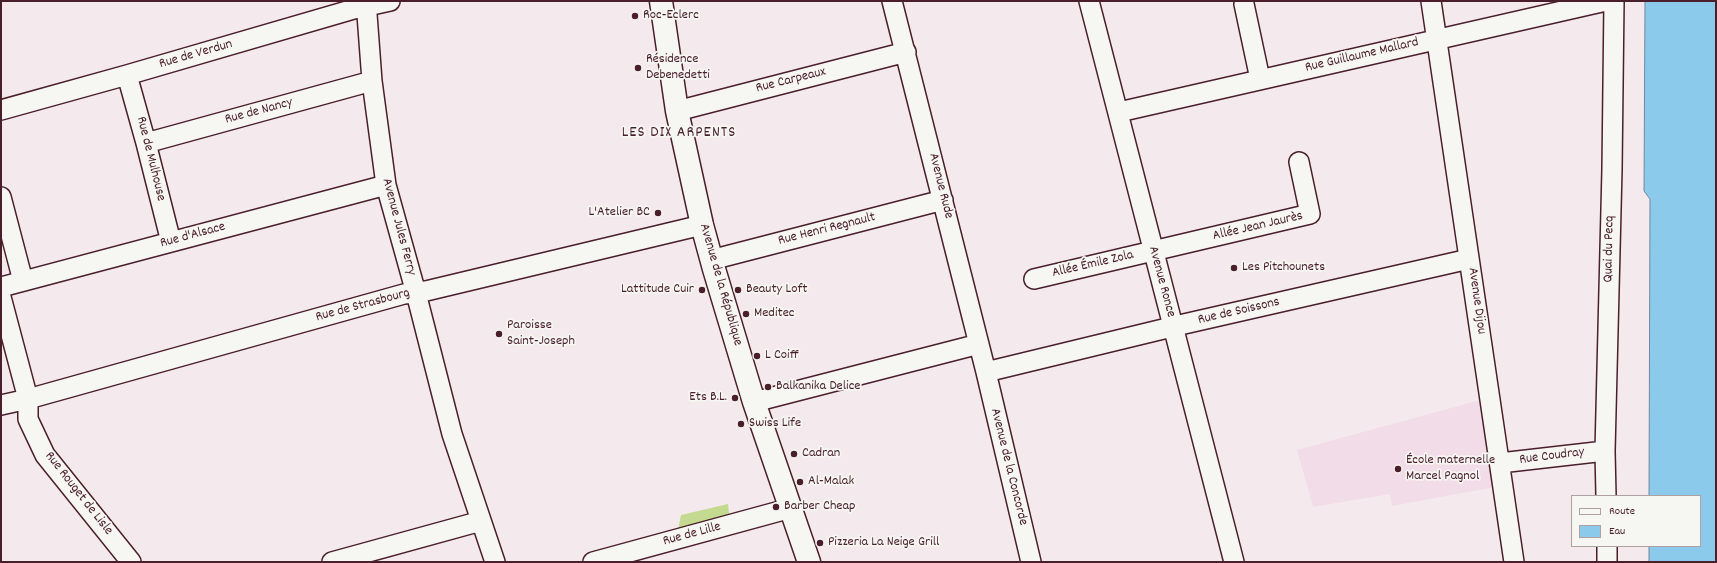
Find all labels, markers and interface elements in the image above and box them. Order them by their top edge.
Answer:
place label: Roc-Eclerc [643,8,699,24]
marker: Roc-Eclerc [630,11,640,21]
street label: Rue Guillaume Mallard [1304,35,1420,77]
street label: Rue de Verdun [157,37,235,73]
place label: Résidence Debenedetti [646,52,710,84]
marker: Résidence Debenedetti [633,63,643,73]
street label: Rue Carpeaux [754,64,828,98]
street label: Rue de Nancy [223,95,295,129]
street label: Rue de Mulhouse [131,115,169,203]
district label: LES DIX ARPENTS [622,124,736,144]
street label: Avenue Rude [924,151,956,221]
street label: Avenue Jules Ferry [377,177,419,277]
place label: L'Atelier BC [589,205,650,221]
marker: L'Atelier BC [653,208,663,218]
street label: Allée Jean Jaurès [1211,208,1305,246]
street label: Rue Henri Regnault [777,210,877,250]
street label: Quai du Pecq [1601,216,1619,282]
street label: Rue d'Alsace [159,219,227,253]
street label: Avenue de la République [695,222,745,348]
street label: Avenue Ronce [1143,245,1179,319]
street label: Allée Émile Zola [1051,247,1135,283]
place label: Les Pitchounets [1242,260,1325,276]
marker: Les Pitchounets [1229,263,1239,273]
street label: Avenue Dijou [1463,267,1489,335]
place label: Lattitude Cuir [621,282,694,298]
place label: Beauty Loft [746,282,807,298]
street label: Rue de Strasbourg [314,285,412,327]
marker: Lattitude Cuir [697,285,707,295]
marker: Beauty Loft [733,285,743,295]
street label: Rue de Soissons [1196,294,1282,330]
place label: Meditec [754,306,794,322]
marker: Meditec [741,309,751,319]
place label: Paroisse Saint-Joseph [507,318,575,350]
marker: Paroisse Saint-Joseph [494,329,504,339]
place label: L Coiff [765,348,799,364]
marker: L Coiff [752,351,762,361]
place label: Balkanika Delice [776,379,860,395]
marker: Balkanika Delice [763,382,773,392]
place label: Ets B.L. [689,390,727,406]
marker: Ets B.L. [730,393,740,403]
street label: Avenue de la Concorde [985,407,1031,527]
place label: Swiss Life [749,416,801,432]
marker: Swiss Life [736,419,746,429]
street label: Rue Coudray [1519,445,1585,469]
place label: Cadran [802,446,840,462]
street label: Rue Rouget de Lisle [40,449,116,539]
marker: Cadran [789,449,799,459]
place label: École maternelle Marcel Pagnol [1406,453,1495,486]
marker: École maternelle Marcel Pagnol [1393,464,1403,474]
place label: Al-Malak [808,474,854,490]
marker: Al-Malak [795,477,805,487]
legend [1571,495,1701,547]
place label: Barber Cheap [784,499,856,515]
marker: Barber Cheap [771,502,781,512]
text: Route [1609,503,1635,520]
street label: Rue de Lille [661,519,723,551]
text: Eau [1609,523,1625,540]
place label: Pizzeria La Neige Grill [828,535,939,551]
marker: Pizzeria La Neige Grill [815,538,825,548]

